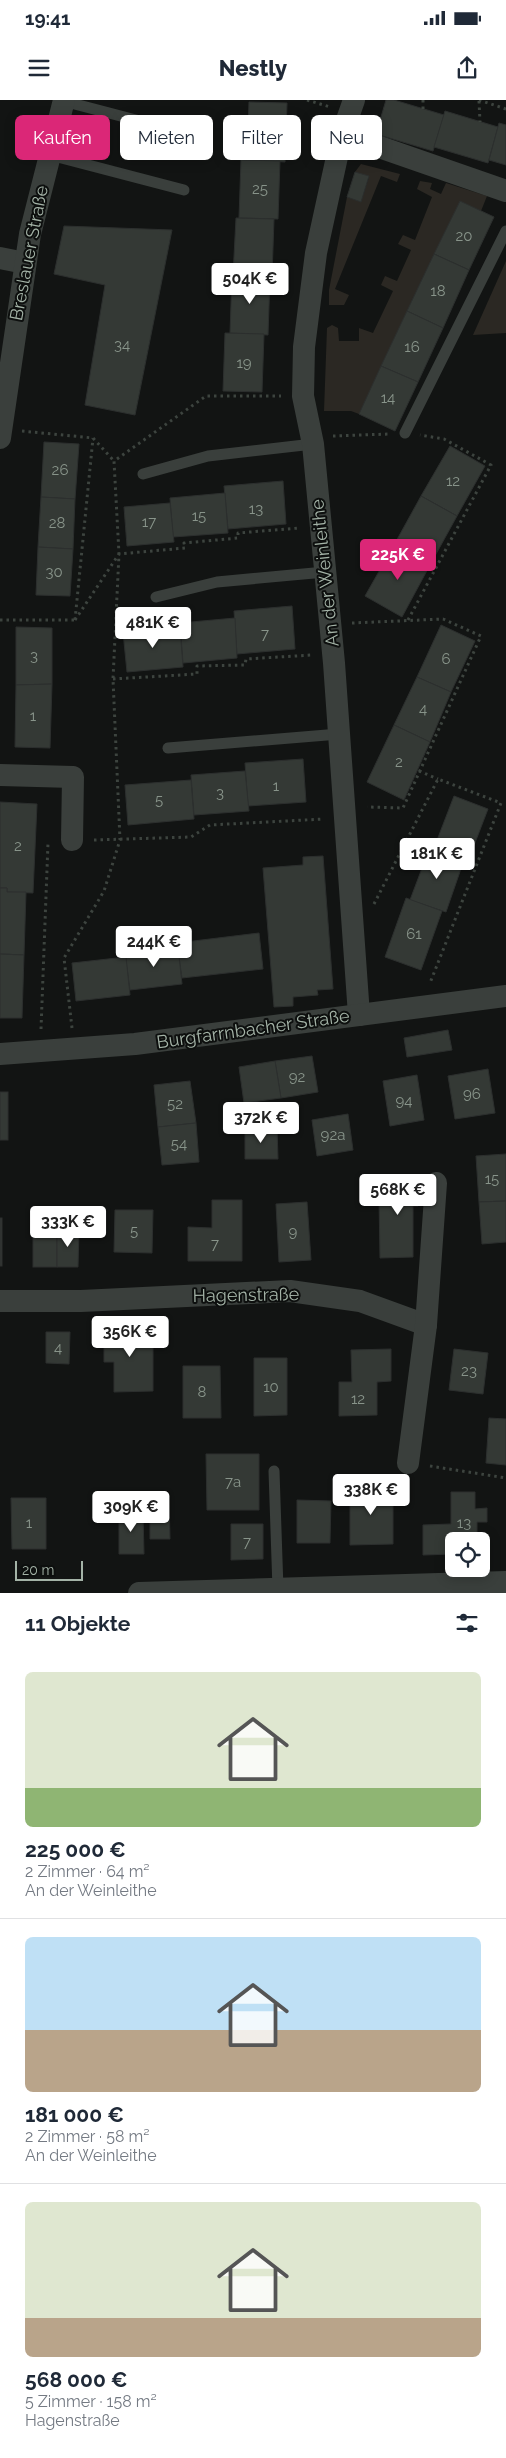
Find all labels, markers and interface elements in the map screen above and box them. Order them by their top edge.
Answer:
text: 19:41 [25,7,71,29]
icon: menu [25,54,53,82]
icon: share [453,54,481,82]
text: Nestly [219,55,287,81]
chip: Kaufen [15,115,110,160]
chip: Mieten [120,115,213,160]
chip: Filter [223,115,301,160]
chip: Neu [311,115,382,160]
house number: 25 [252,180,268,198]
street label: Breslauer Straße [5,183,52,322]
house number: 20 [456,227,473,245]
pin: 504K € [209,262,291,305]
text: 504K € [223,269,277,288]
house number: 18 [430,282,446,300]
house number: 34 [114,336,130,354]
house number: 16 [404,338,420,356]
house number: 19 [236,354,252,372]
house number: 14 [381,389,395,407]
house number: 26 [52,461,68,479]
house number: 12 [446,472,460,490]
street label: An der Weinleithe [306,498,343,648]
house number: 13 [249,500,263,518]
house number: 15 [192,507,206,525]
house number: 17 [142,513,156,531]
house number: 28 [49,514,65,532]
pin: 225K € [357,538,439,581]
text: 225K € [371,545,425,564]
house number: 30 [45,563,63,581]
pin: 481K € [112,606,194,649]
text: 481K € [126,613,180,632]
house number: 7 [261,625,269,643]
house number: 3 [30,647,38,665]
house number: 6 [441,650,451,668]
house number: 4 [419,700,427,718]
house number: 1 [30,707,37,725]
house number: 2 [395,753,403,771]
house number: 1 [273,777,280,795]
house number: 3 [216,784,224,802]
house number: 5 [155,791,163,809]
house number: 2 [14,837,22,855]
pin: 181K € [396,838,478,880]
text: 181K € [411,844,463,863]
house number: 61 [406,925,422,943]
pin: 244K € [113,926,195,968]
text: 244K € [127,932,181,951]
street label: Burgfarrnbacher Straße [155,1005,351,1052]
house number: 92 [289,1068,305,1086]
house number: 96 [463,1085,481,1103]
house number: 94 [396,1092,412,1110]
house number: 52 [167,1095,183,1113]
pin: 372K € [220,1102,302,1144]
text: 372K € [234,1108,288,1127]
house number: 92a [321,1126,345,1144]
house number: 54 [171,1135,187,1153]
house number: 15 [485,1170,499,1188]
pin: 568K € [357,1174,439,1216]
text: 568K € [370,1180,426,1199]
pin: 333K € [27,1206,109,1248]
text: 333K € [41,1212,95,1231]
house number: 5 [130,1222,138,1240]
house number: 9 [289,1223,298,1241]
house number: 7 [211,1235,219,1253]
street label: Hagenstraße [193,1283,300,1306]
pin: 356K € [89,1316,171,1358]
text: 356K € [103,1322,157,1341]
house number: 4 [54,1339,62,1357]
house number: 23 [461,1362,477,1380]
house number: 10 [263,1378,279,1396]
house number: 8 [198,1383,207,1401]
house number: 12 [351,1390,365,1408]
house number: 7a [225,1473,241,1491]
pin: 338K € [330,1474,412,1516]
text: 338K € [344,1480,398,1499]
pin: 309K € [90,1490,172,1533]
text: 309K € [103,1497,159,1516]
house number: 1 [26,1514,33,1532]
house number: 13 [457,1514,471,1532]
map controls [445,1532,490,1577]
button: locate [445,1532,490,1577]
house number: 7 [243,1533,251,1551]
scale bar [15,1558,82,1581]
text: 20 m [22,1562,54,1578]
icon: filters [453,1609,481,1637]
text: 11 Objekte [25,1611,130,1636]
icon: home [208,1704,298,1794]
text: 225 000 € [25,1837,126,1862]
text: 2 Zimmer · 64 m² [25,1862,150,1881]
text: An der Weinleithe [25,1881,157,1900]
icon: home [208,1970,298,2060]
text: 181 000 € [25,2102,124,2127]
text: 2 Zimmer · 58 m² [25,2127,149,2146]
text: An der Weinleithe [25,2146,157,2165]
icon: home [208,2235,298,2325]
text: 568 000 € [25,2367,128,2392]
text: 5 Zimmer · 158 m² [25,2392,157,2411]
text: Hagenstraße [25,2411,120,2430]

